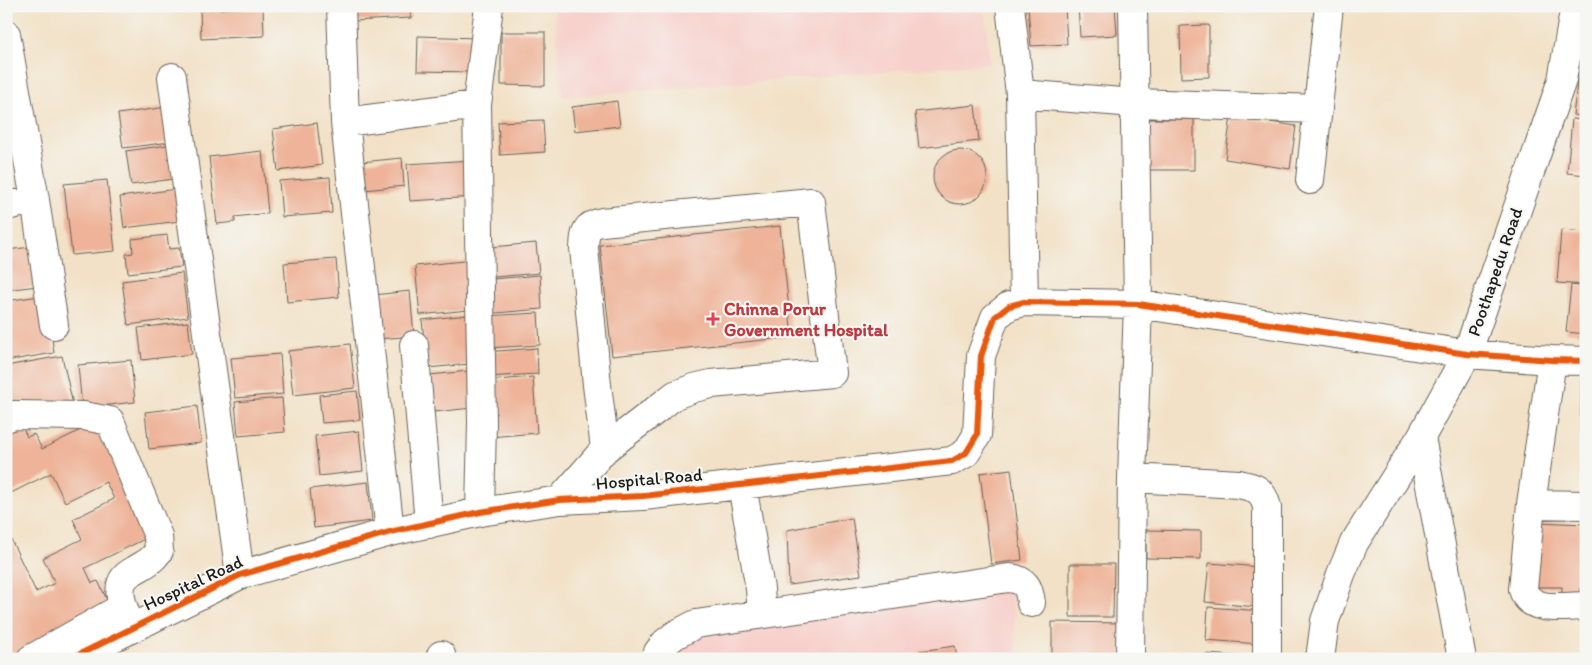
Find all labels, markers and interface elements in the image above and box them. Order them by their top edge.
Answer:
street label: Poothapedu Road [1463,205,1527,339]
place label: Chinna Porur Government Hospital [724,298,889,341]
marker: Chinna Porur Government Hospital [706,312,720,326]
street label: Hospital Road [595,463,704,495]
street label: Hospital Road [140,550,246,616]

